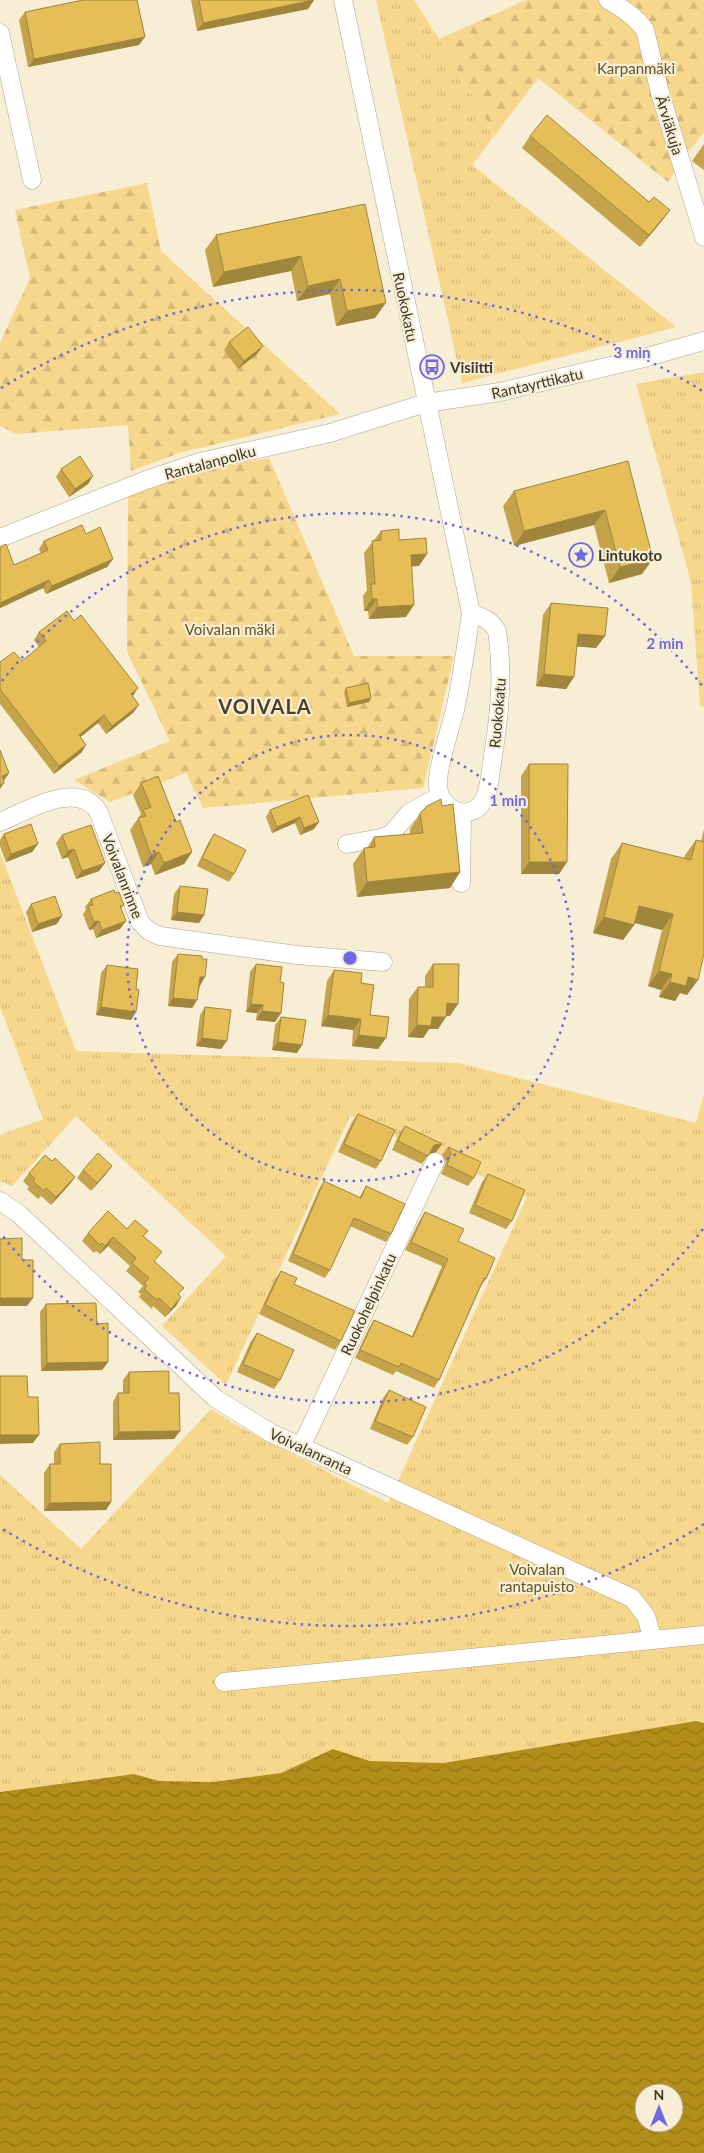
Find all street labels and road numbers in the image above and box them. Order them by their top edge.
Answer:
street label: Ärviäkuja [652,93,688,157]
street label: Ruokokatu [390,271,422,343]
street label: Rantayrttikatu [489,364,585,402]
street label: Rantalanpolku [162,441,258,483]
street label: Ruokokatu [485,677,509,749]
street label: Voivalanrinne [99,831,147,921]
street label: Ruokohelpinkatu [336,1250,400,1358]
street label: Voivalanranta [267,1424,355,1478]

